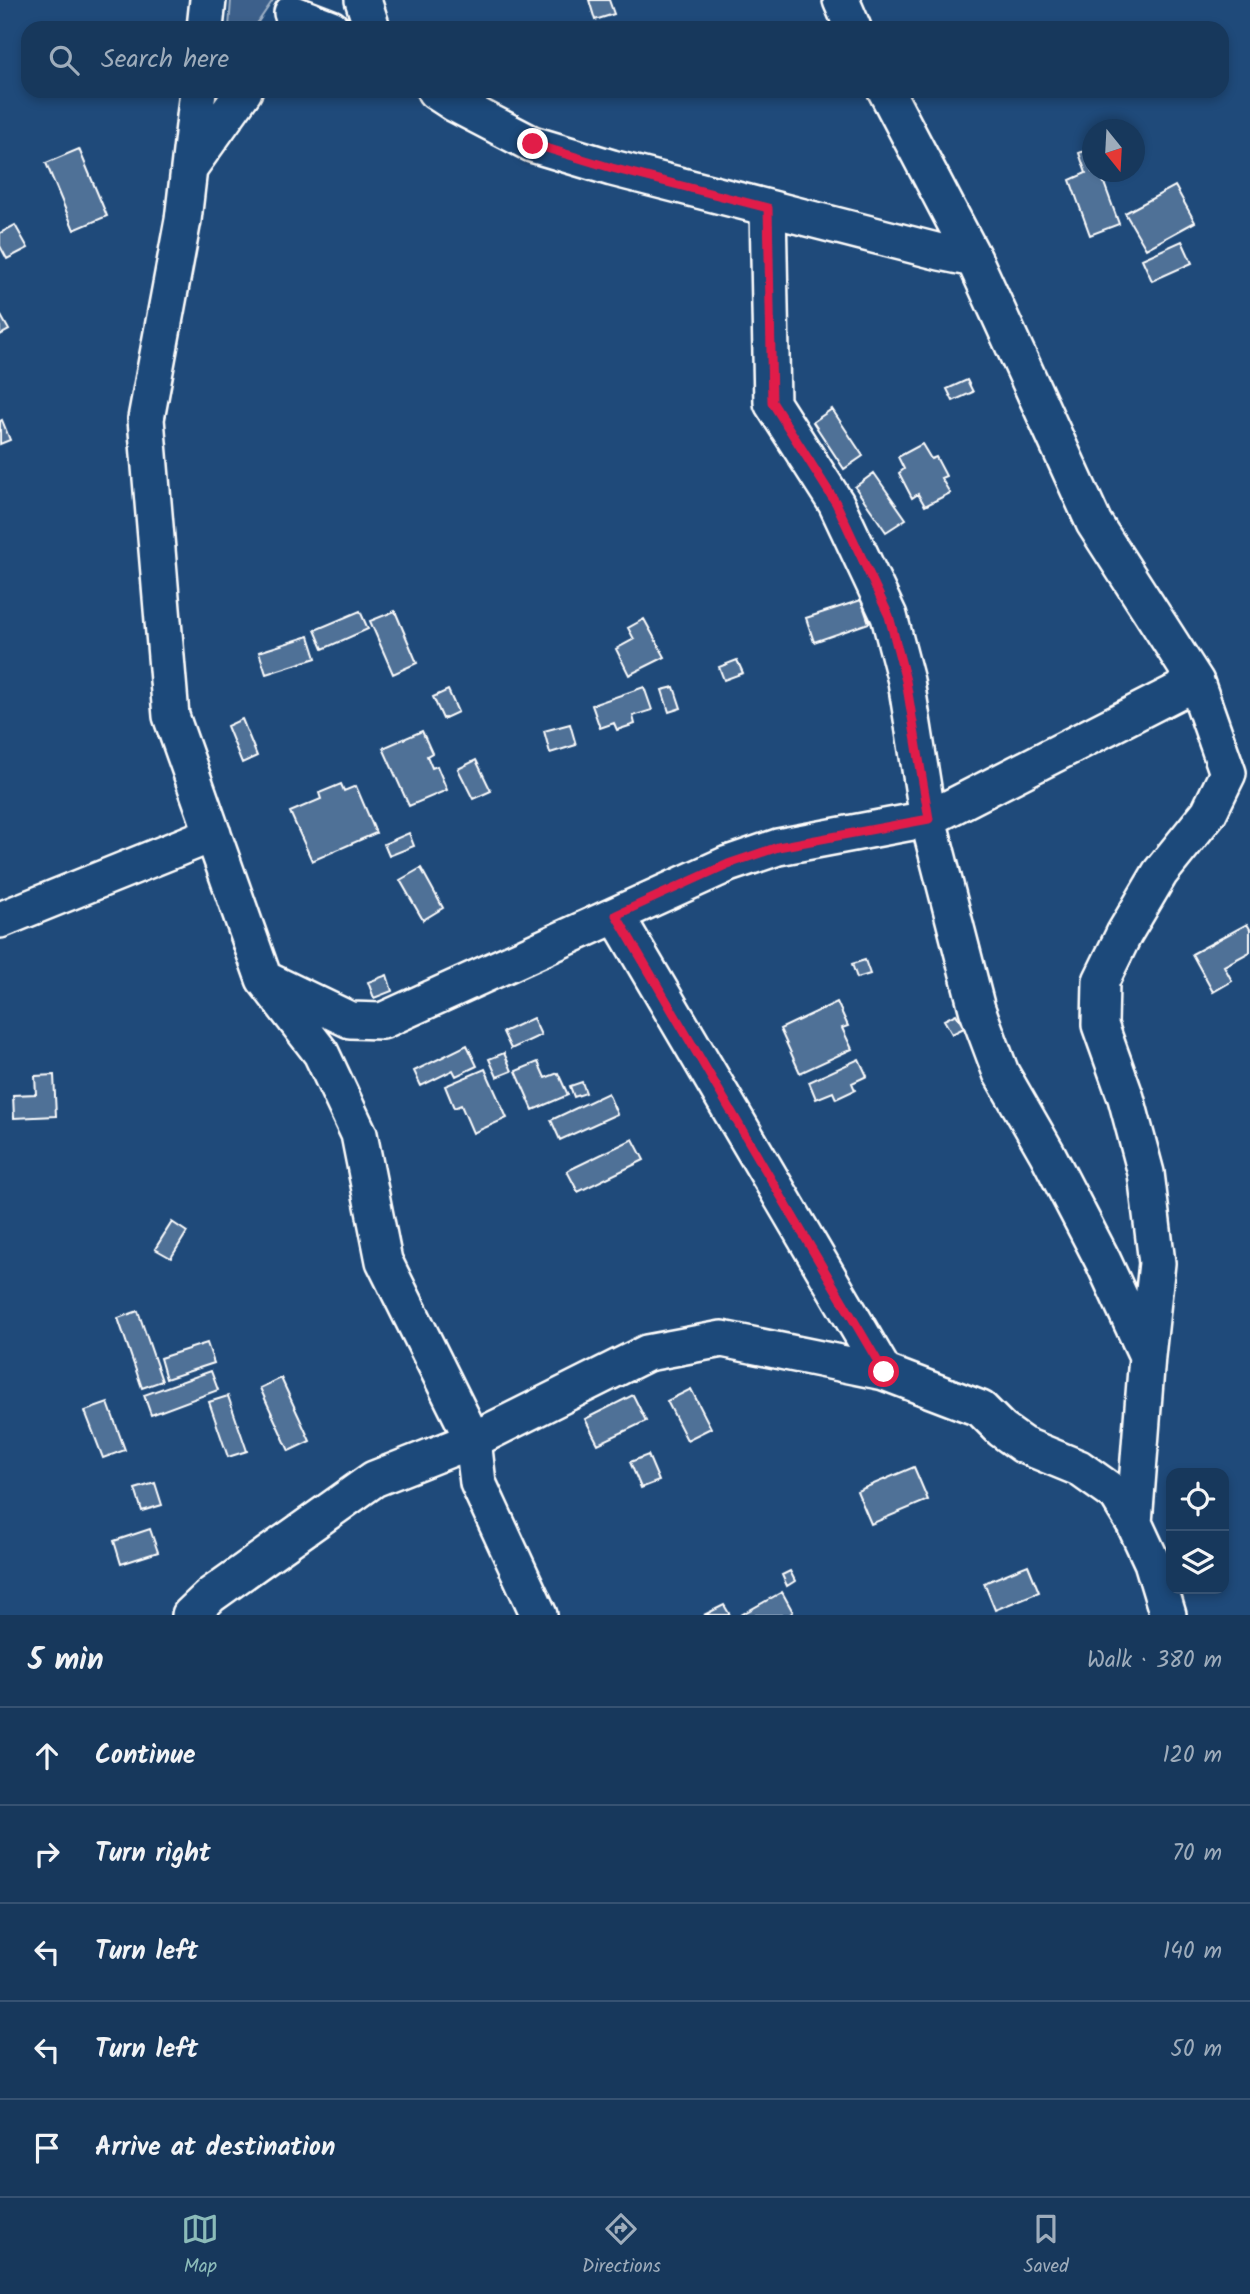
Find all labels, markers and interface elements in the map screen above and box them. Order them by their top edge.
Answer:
search box [21,21,1229,98]
text: Search here [101,39,229,81]
icon: search [45,41,83,79]
north arrow [1082,119,1145,182]
route end [517,128,548,159]
route start [868,1356,899,1387]
map controls [1166,1468,1229,1594]
button: locate [1166,1468,1229,1531]
button: layers [1166,1531,1229,1594]
text: 5 min [28,1637,104,1685]
text: Walk · 380 m [1087,1643,1222,1679]
text: Continue [95,1735,196,1777]
icon: ahead [28,1737,66,1775]
text: 120 m [1162,1738,1222,1774]
text: Turn right [95,1833,211,1875]
icon: right [28,1835,66,1873]
text: 70 m [1172,1836,1222,1872]
text: Turn left [95,1931,198,1973]
icon: left [28,1933,66,1971]
text: 140 m [1163,1934,1222,1970]
text: Turn left [95,2029,198,2071]
icon: left [28,2031,66,2069]
text: 50 m [1171,2032,1222,2068]
text: Arrive at destination [95,2127,335,2169]
icon: arrive [28,2129,66,2167]
tab: Map [181,2210,219,2282]
tab: Directions [582,2210,661,2282]
tab: Saved [1024,2210,1069,2282]

